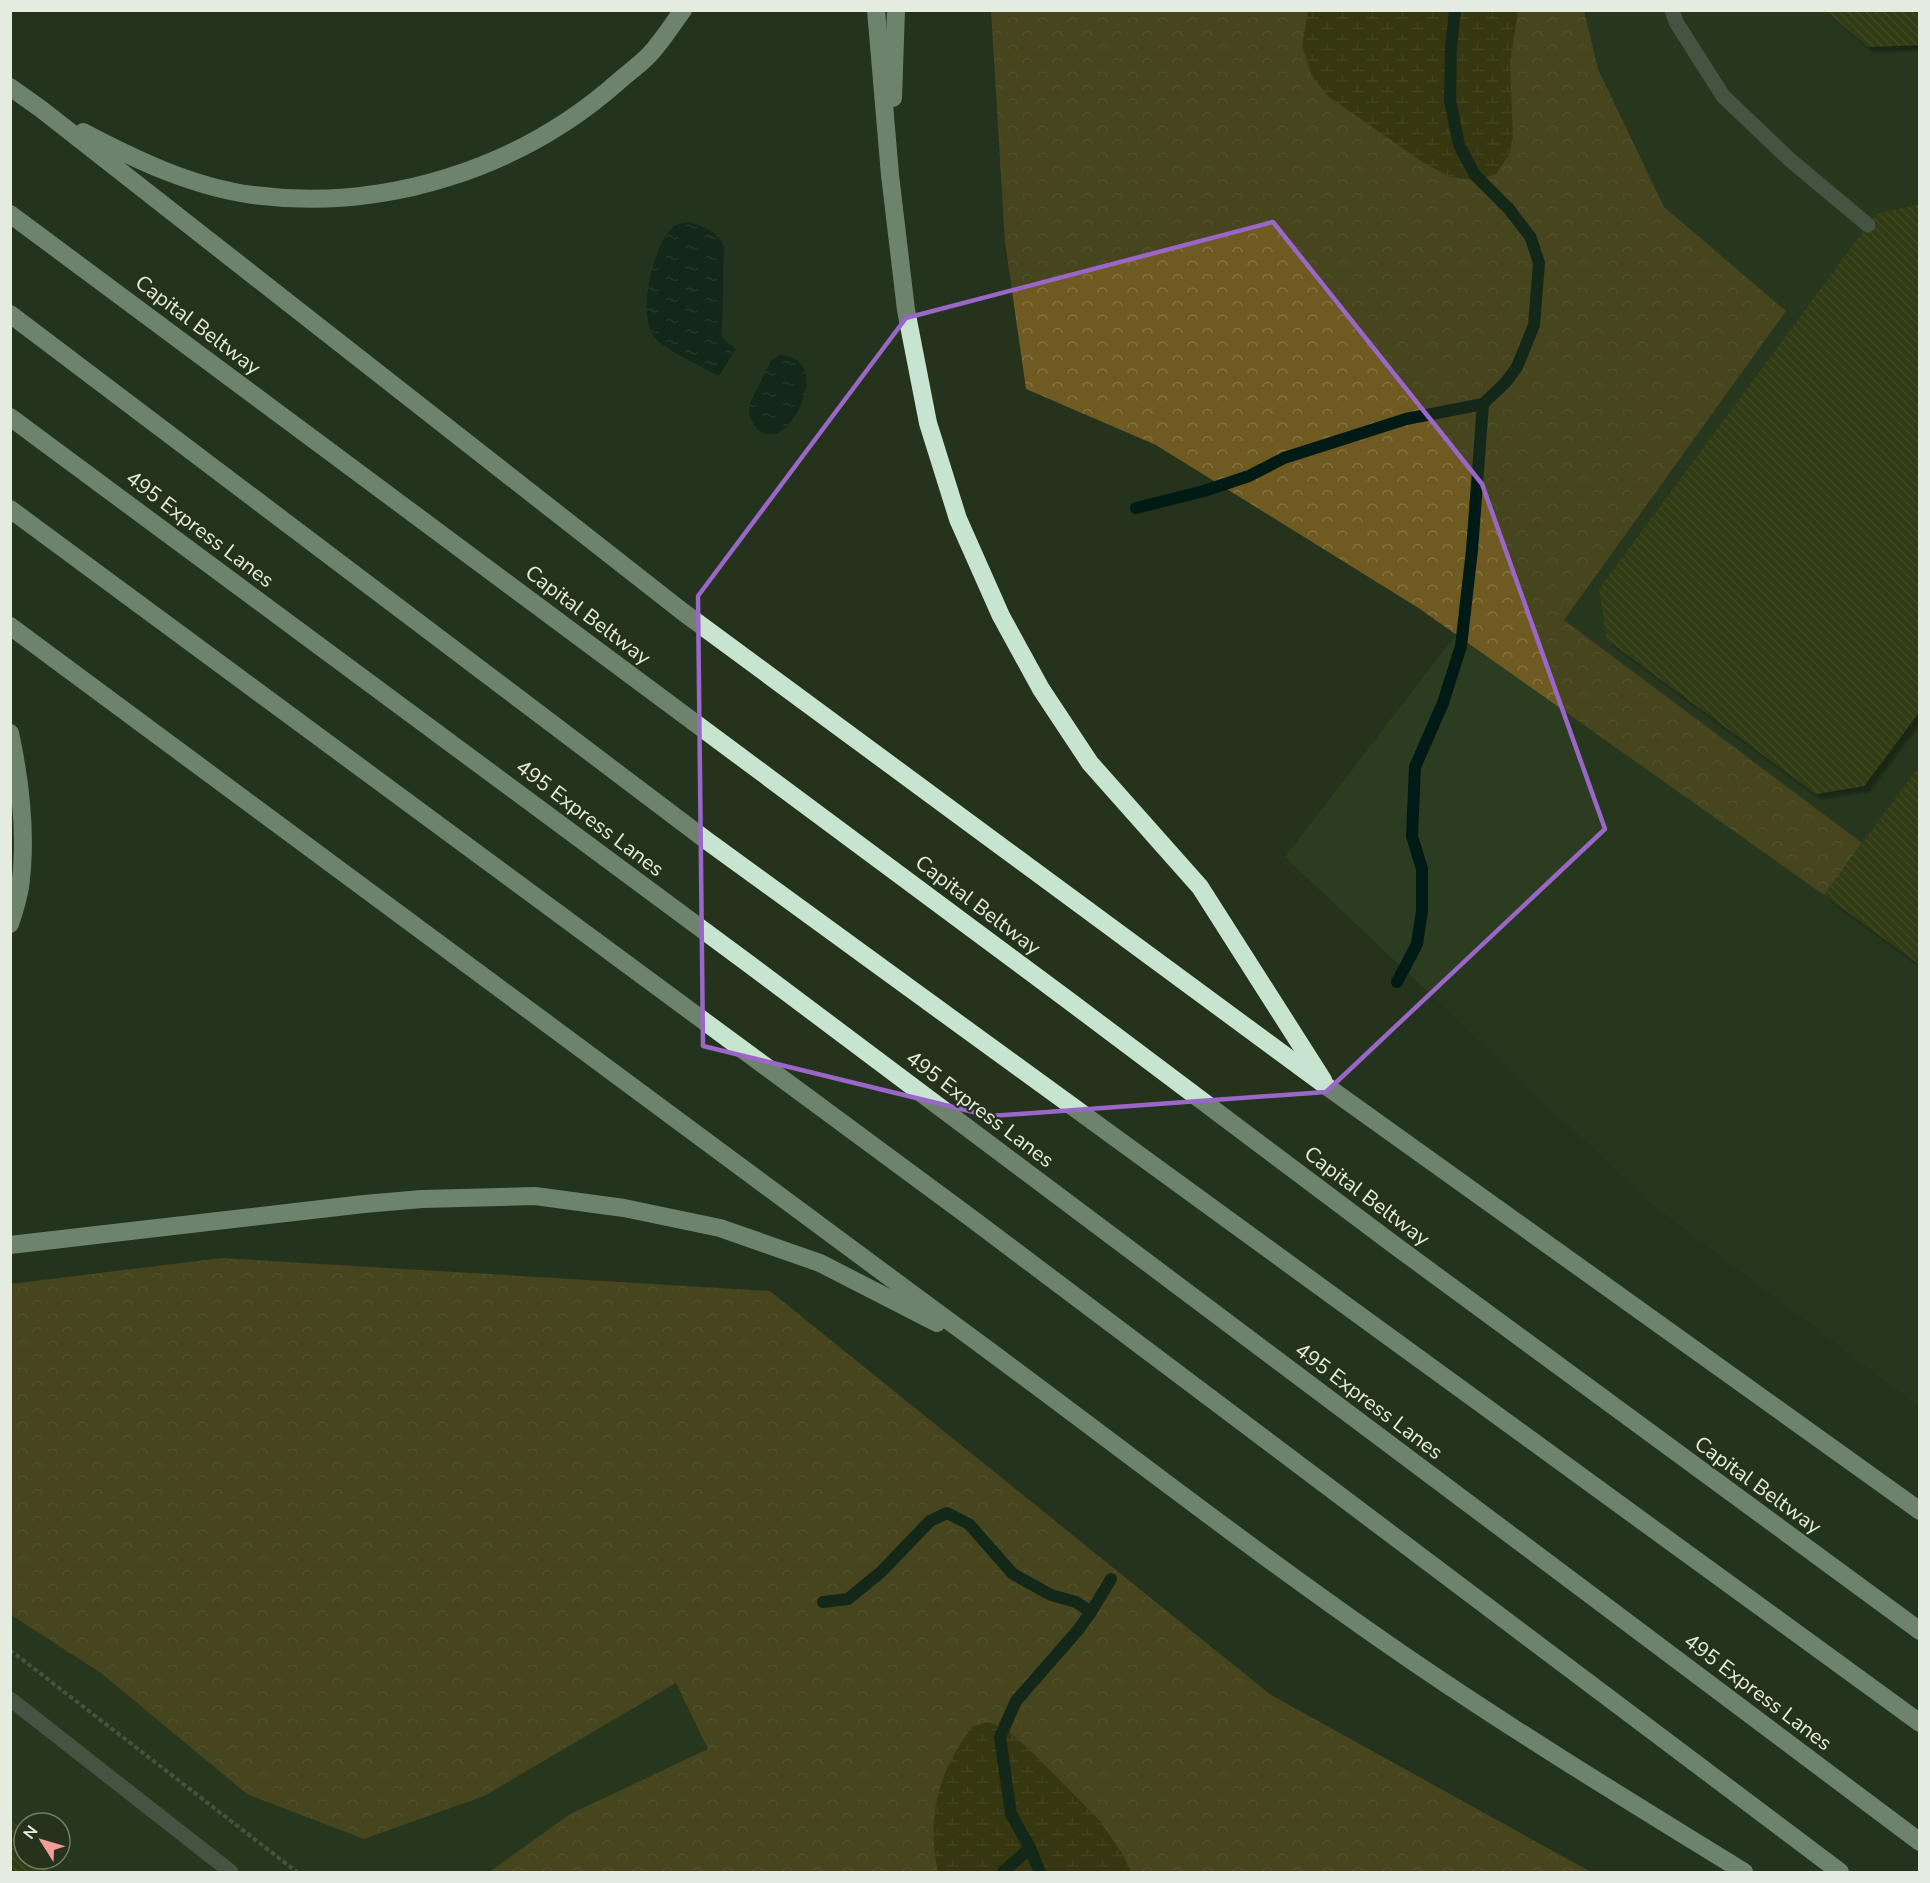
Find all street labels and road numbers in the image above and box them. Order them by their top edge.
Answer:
street label: Capital Beltway [130,269,267,382]
street label: 495 Express Lanes [120,464,280,594]
street label: Capital Beltway [520,559,657,672]
street label: 495 Express Lanes [510,753,670,883]
street label: Capital Beltway [910,849,1047,962]
street label: 495 Express Lanes [900,1044,1060,1174]
street label: Capital Beltway [1299,1140,1436,1253]
street label: 495 Express Lanes [1289,1336,1449,1466]
street label: Capital Beltway [1689,1430,1827,1541]
street label: 495 Express Lanes [1678,1627,1838,1757]

